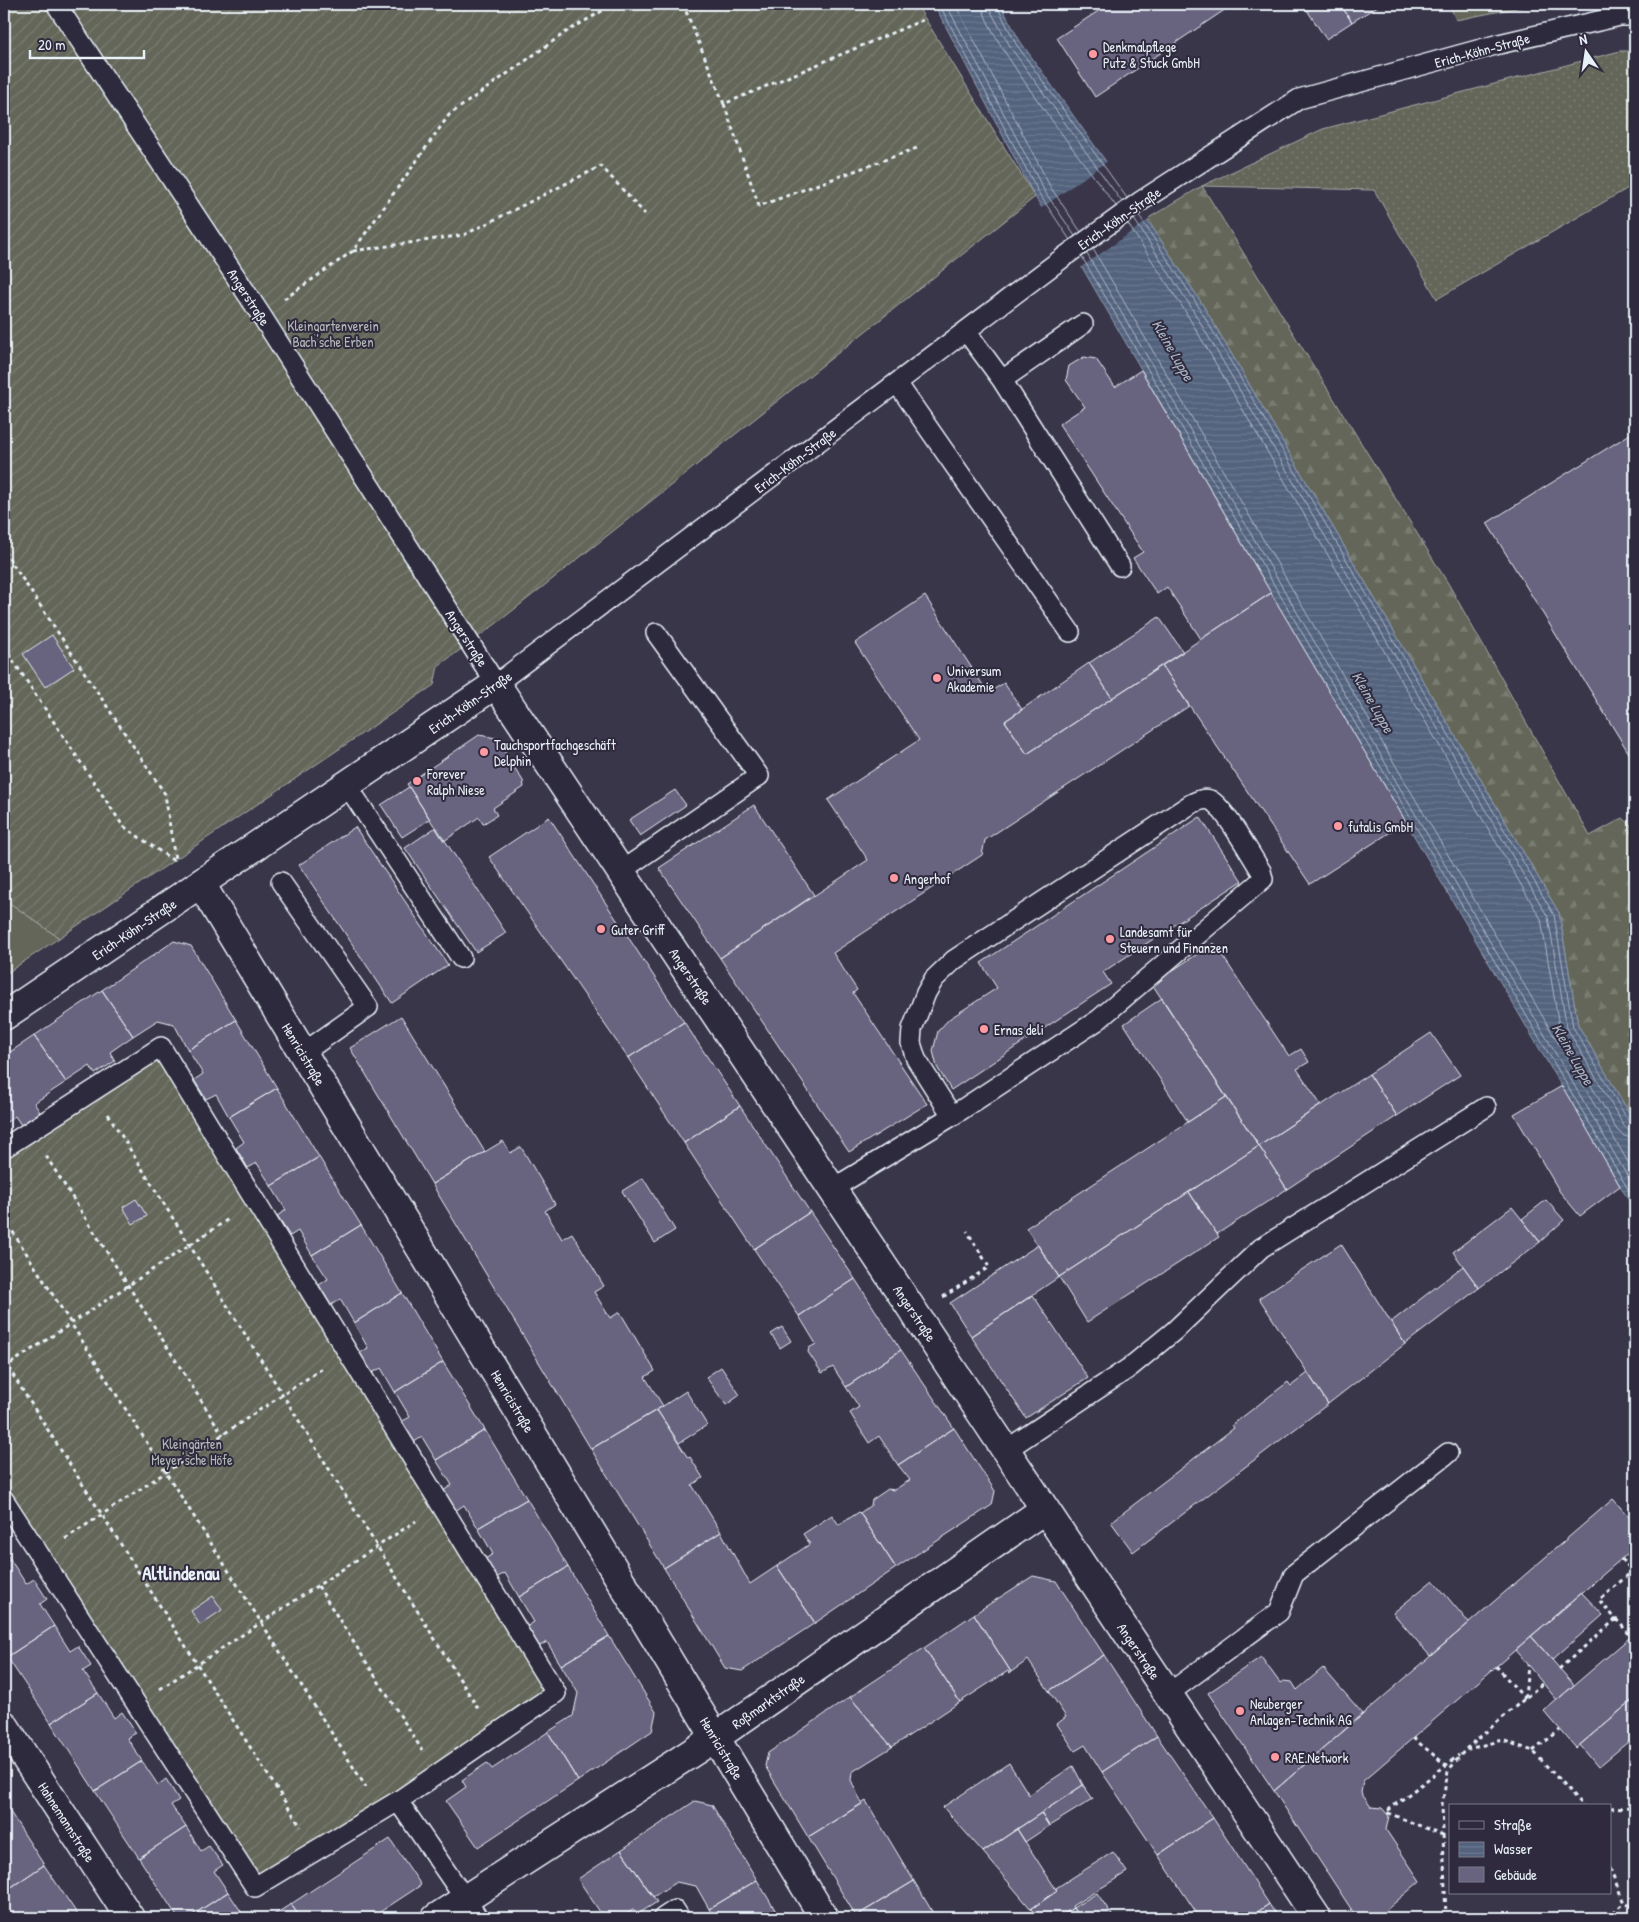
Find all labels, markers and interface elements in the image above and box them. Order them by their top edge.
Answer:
scale bar [30,28,144,60]
street label: Erich-Köhn-Straße [1432,28,1532,73]
north arrow [1562,28,1612,78]
text: N [1577,29,1589,49]
text: 20 m [38,34,65,55]
place label: Denkmalpflege Putz & Stuck GmbH [1103,37,1200,72]
marker: Denkmalpflege Putz & Stuck GmbH [1087,48,1099,60]
street label: Erich-Köhn-Straße [1074,182,1165,255]
street label: Angerstraße [223,265,275,330]
water label: Kleine Luppe [1147,315,1200,385]
park label: Kleingartenverein Bach'sche Erben [287,316,379,351]
street label: Erich-Köhn-Straße [750,423,841,498]
street label: Angerstraße [441,606,493,671]
place label: Universum Akademie [947,661,1001,696]
street label: Erich-Köhn-Straße [425,666,516,739]
water label: Kleine Luppe [1347,667,1400,737]
marker: Universum Akademie [931,672,943,684]
place label: Tauchsportfachgeschäft Delphin [494,735,616,771]
marker: Tauchsportfachgeschäft Delphin [478,746,490,758]
place label: Forever Ralph Niese [426,764,485,800]
marker: Forever Ralph Niese [411,775,423,787]
place label: futalis GmbH [1348,817,1413,836]
marker: futalis GmbH [1332,820,1344,832]
place label: Angerhof [904,869,951,889]
marker: Angerhof [888,872,900,884]
street label: Erich-Köhn-Straße [88,894,181,965]
place label: Guter Griff [611,920,666,939]
place label: Landesamt für Steuern und Finanzen [1120,922,1228,957]
marker: Guter Griff [595,923,607,935]
marker: Landesamt für Steuern und Finanzen [1104,933,1116,945]
street label: Angerstraße [664,944,717,1009]
street label: Henricistraße [277,1019,330,1090]
water label: Kleine Luppe [1547,1019,1600,1089]
place label: Ernas deli [994,1020,1044,1039]
marker: Ernas deli [978,1023,990,1035]
street label: Angerstraße [888,1281,941,1346]
street label: Henricistraße [486,1366,539,1437]
park label: Kleingärten Meyer'sche Höfe [151,1434,233,1470]
district label: Altlindenau [142,1560,220,1586]
street label: Angerstraße [1112,1619,1165,1684]
street label: Roßmarktstraße [728,1669,809,1734]
place label: Neuberger Anlagen-Technik AG [1250,1694,1352,1730]
marker: Neuberger Anlagen-Technik AG [1234,1705,1246,1717]
street label: Henricistraße [695,1713,748,1784]
place label: RAE.Network [1285,1748,1349,1767]
marker: RAE.Network [1269,1751,1281,1763]
street label: Hahnemannstraße [33,1778,100,1866]
legend [1449,1804,1612,1894]
text: Straße [1494,1814,1532,1835]
text: Wasser [1494,1838,1533,1859]
text: Gebäude [1494,1864,1537,1885]

